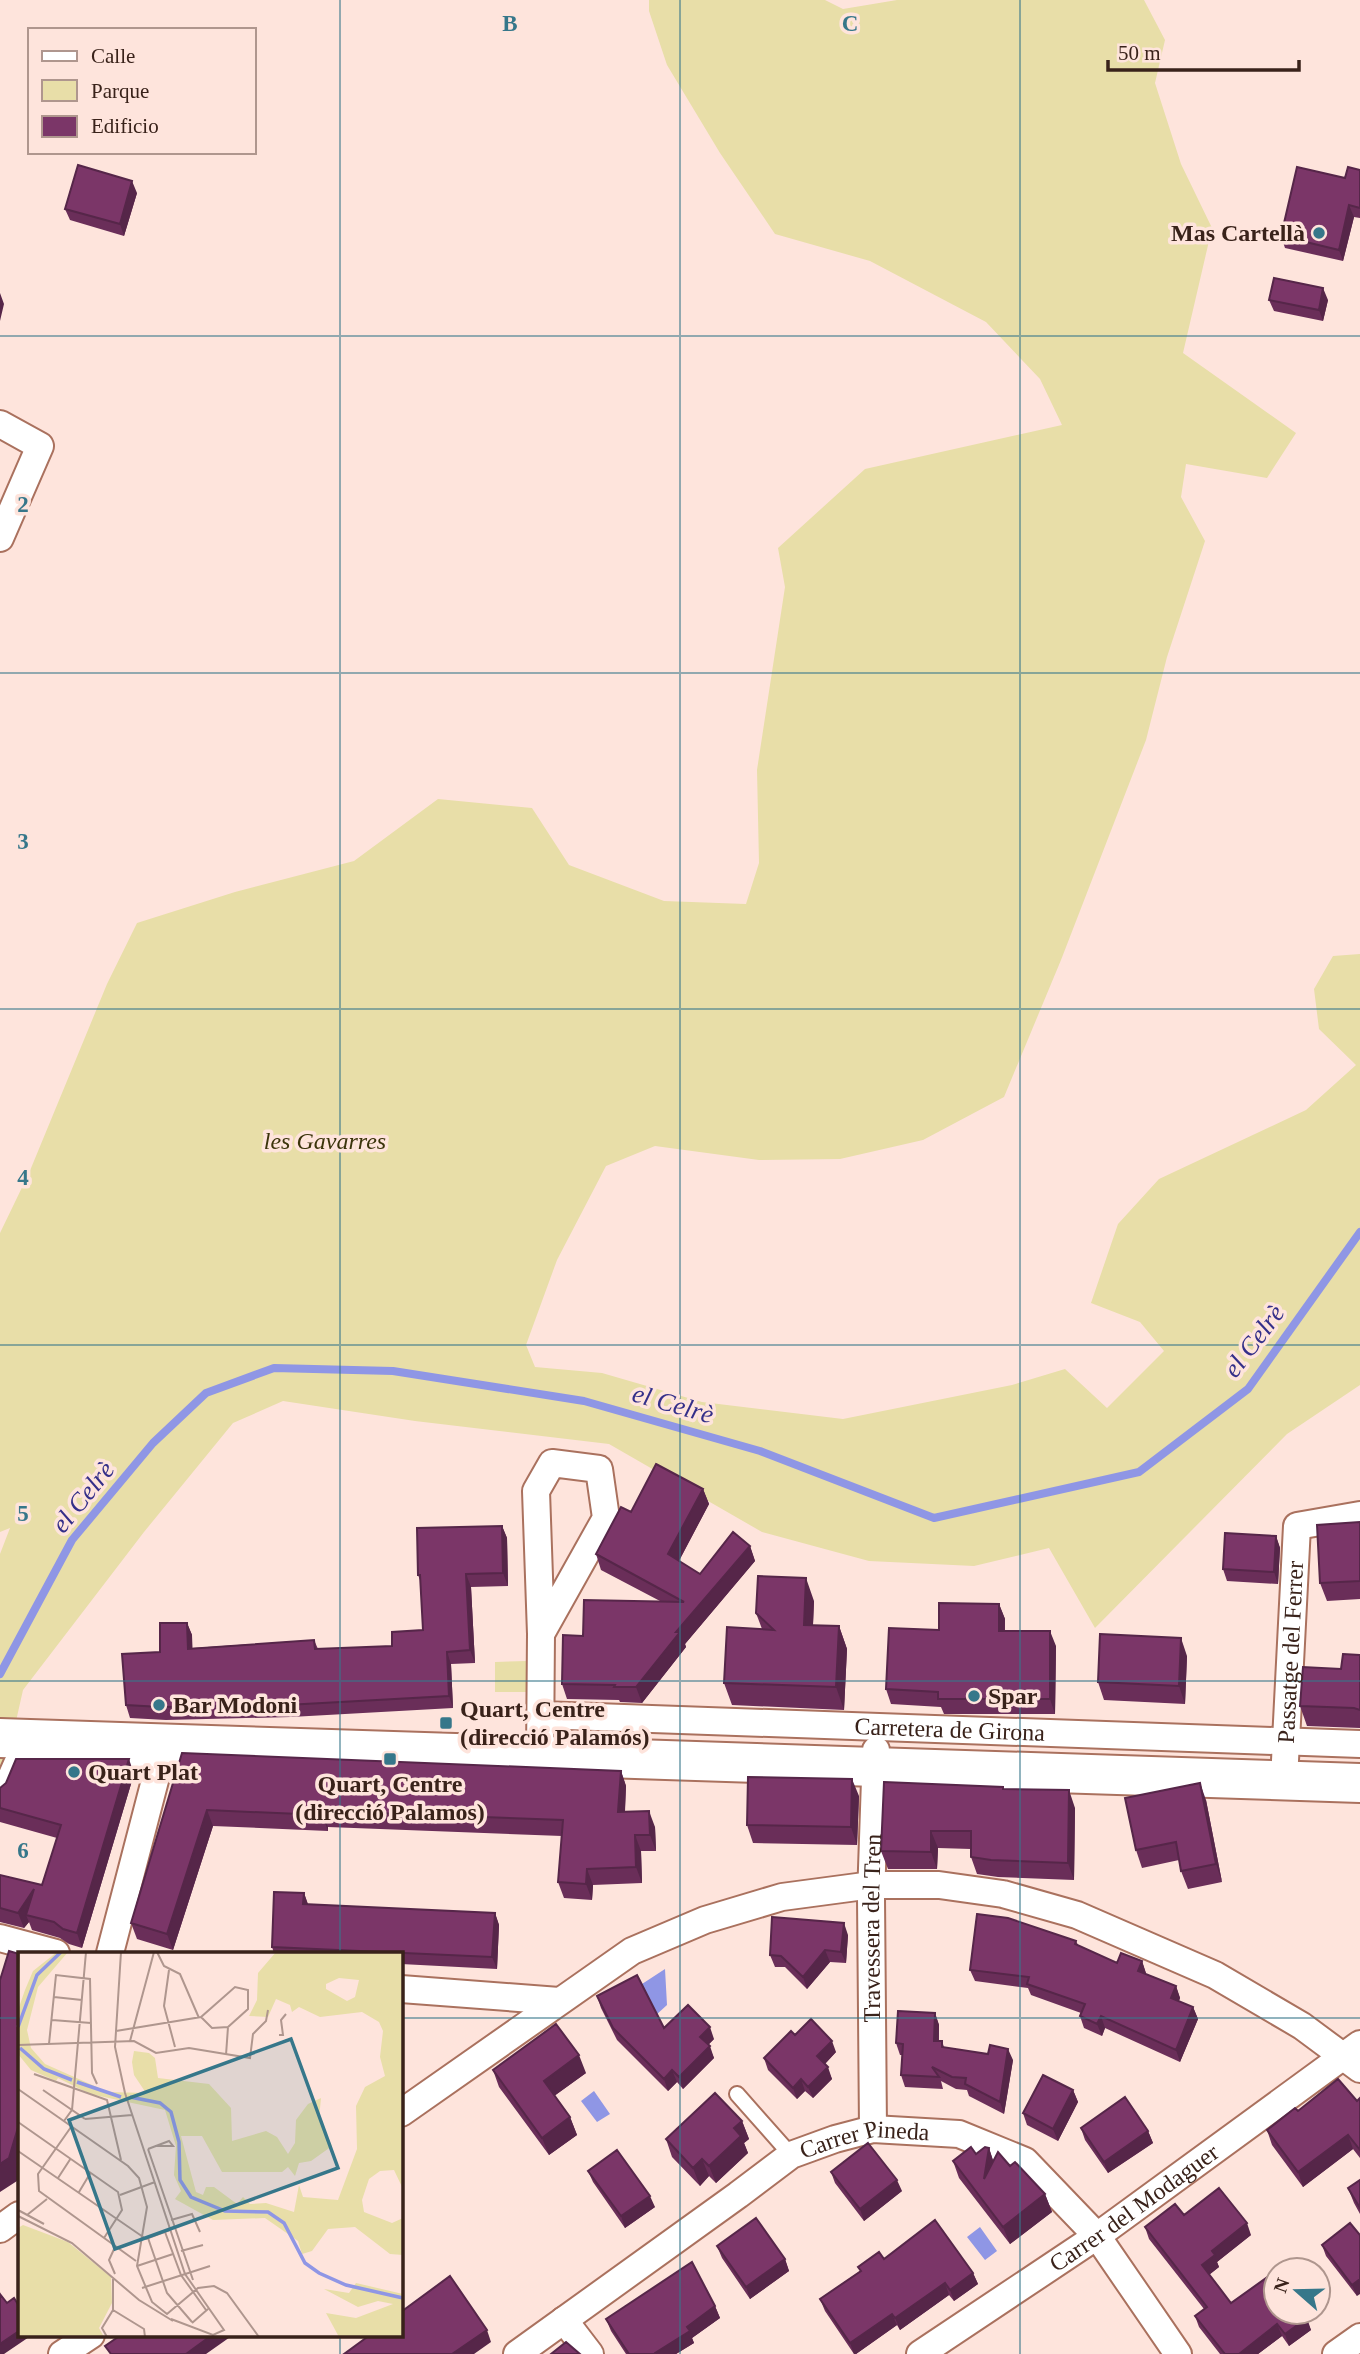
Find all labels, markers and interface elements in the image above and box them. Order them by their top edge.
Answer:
text: B [502,11,518,36]
text: C [842,11,858,36]
legend [28,28,256,154]
scale bar [1108,28,1299,72]
text: 50 m [1118,41,1161,65]
text: Calle [91,44,135,68]
text: Parque [91,79,149,103]
text: Edificio [91,114,159,138]
place label: Mas Cartellà [1171,220,1305,246]
marker: Mas Cartellà [1311,225,1327,241]
text: 2 [17,492,29,517]
text: 3 [17,829,29,854]
park label: les Gavarres [264,1128,386,1154]
text: 4 [17,1165,29,1190]
water label: el Celrè [1217,1299,1291,1383]
water label: el Celrè [629,1379,717,1429]
water label: el Celrè [46,1456,120,1538]
text: 5 [17,1501,29,1526]
street label: Passatge del Ferrer [1273,1560,1308,1744]
place label: Spar [988,1683,1038,1709]
marker: Spar [966,1688,982,1704]
place label: Bar Modoni [173,1692,298,1718]
place label: Quart, Centre (direcció Palamós) [460,1696,650,1750]
marker: Bar Modoni [151,1697,167,1713]
street label: Carretera de Girona [854,1713,1046,1746]
marker: Quart, Centre (direcció Palamós) [438,1715,454,1731]
marker: Quart, Centre (direcció Palamos) [382,1751,398,1767]
place label: Quart Plat [88,1759,198,1785]
marker: Quart Plat [66,1764,82,1780]
place label: Quart, Centre (direcció Palamos) [295,1771,485,1825]
street label: Travessera del Tren [858,1833,886,2022]
text: 6 [17,1838,29,1863]
inset map [18,1952,402,2336]
street label: Carrer Pineda [796,2115,931,2164]
street label: Carrer del Modaguer [1045,2139,1223,2277]
north arrow [1262,2256,1332,2326]
text: N [1269,2275,1294,2295]

